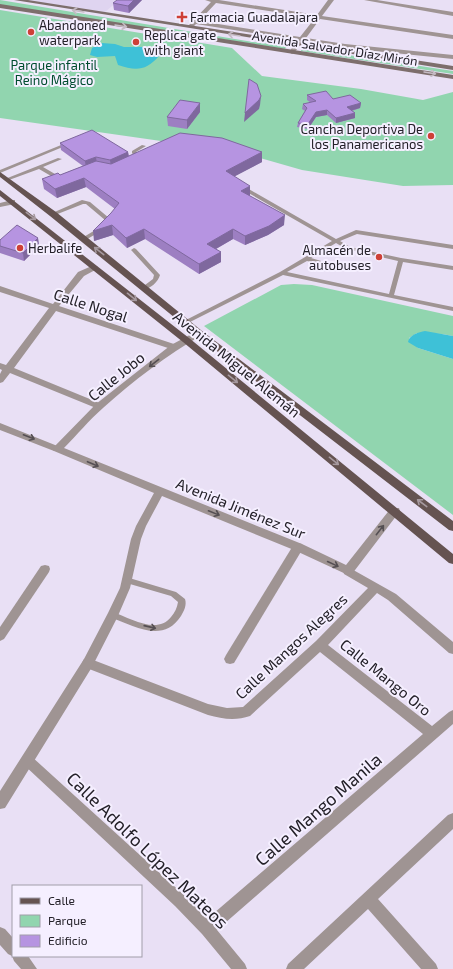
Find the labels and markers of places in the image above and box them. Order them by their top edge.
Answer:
place label: Farmacia Guadalajara [190,9,318,25]
marker: Farmacia Guadalajara [177,12,187,22]
place label: Abandoned waterpark [39,17,106,48]
marker: Abandoned waterpark [26,27,36,37]
place label: Replica gate with giant [144,27,216,58]
marker: Replica gate with giant [131,37,141,47]
place label: Cancha Deportiva De los Panamericanos [301,121,423,152]
marker: Cancha Deportiva De los Panamericanos [426,131,436,141]
place label: Herbalife [28,240,82,256]
place label: Almacén de autobuses [302,242,371,273]
marker: Herbalife [15,243,25,253]
marker: Almacén de autobuses [374,252,384,262]

